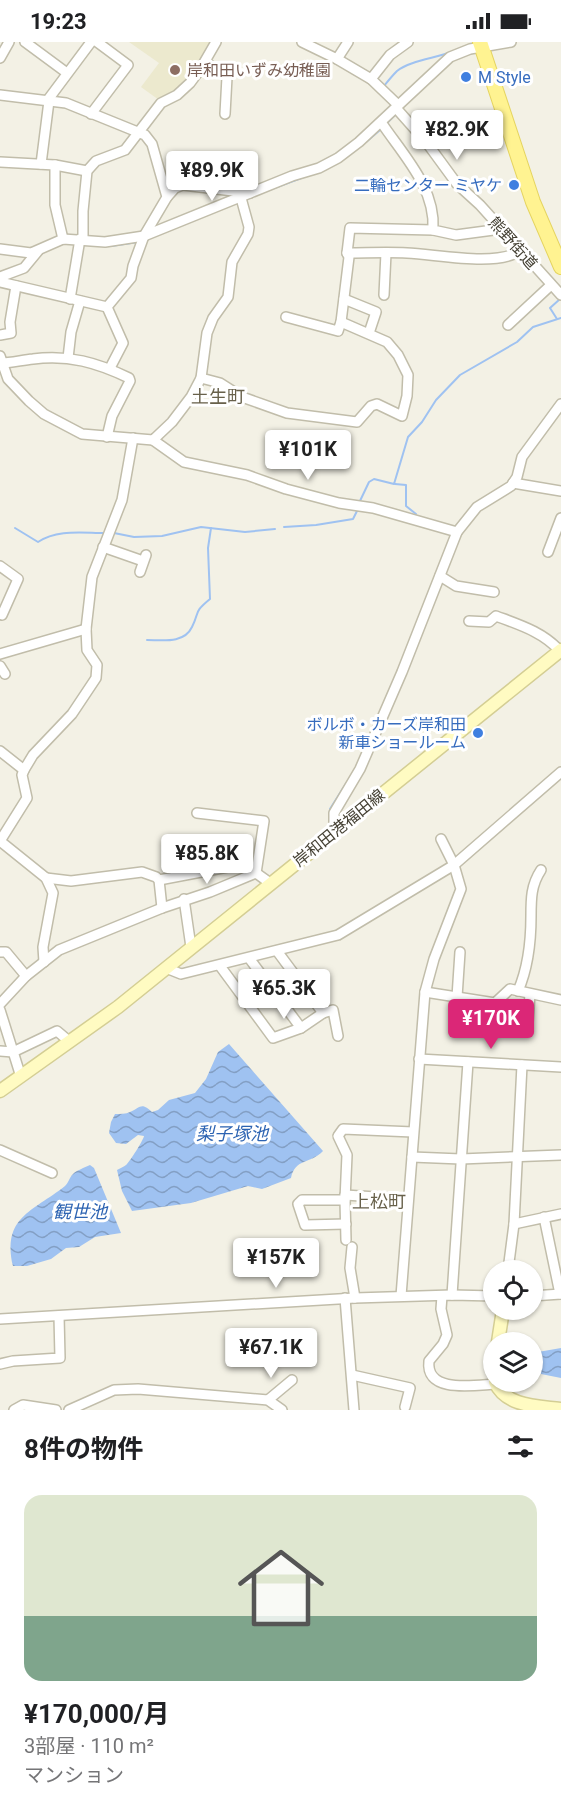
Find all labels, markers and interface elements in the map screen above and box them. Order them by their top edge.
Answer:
text: 19:23 [30,9,87,34]
place label: 岸和田いずみ幼稚園 [187,61,331,80]
marker: 岸和田いずみ幼稚園 [168,63,182,77]
place label: M Style [478,68,531,87]
marker: M Style [459,70,473,84]
pin: ¥82.9K [408,110,506,161]
text: ¥82.9K [425,117,489,141]
pin: ¥89.9K [163,151,261,202]
text: ¥89.9K [180,158,244,182]
place label: 二輪センター ミヤケ [354,176,502,195]
marker: 二輪センター ミヤケ [507,178,521,192]
street label: 熊野街道 [485,213,541,273]
district label: 土生町 [191,386,245,407]
pin: ¥101K [266,430,350,481]
text: ¥101K [279,437,337,461]
place label: ボルボ・カーズ岸和田 新車ショールーム [307,715,466,752]
marker: ボルボ・カーズ岸和田 新車ショールーム [471,726,485,740]
street label: 岸和田港福田線 [289,785,389,871]
pin: ¥85.8K [158,834,256,885]
text: ¥85.8K [175,841,239,865]
pin: ¥65.3K [235,969,333,1020]
text: ¥65.3K [252,976,316,1000]
pin: ¥170K [449,999,533,1050]
text: ¥170K [462,1006,520,1030]
water label: 梨子塚池 [196,1123,270,1144]
district label: 上松町 [352,1191,406,1212]
water label: 観世池 [53,1201,109,1222]
pin: ¥157K [234,1238,318,1289]
text: ¥157K [247,1245,305,1269]
map controls [483,1260,543,1392]
button: locate [483,1260,543,1320]
pin: ¥67.1K [222,1328,320,1379]
button: layers [483,1332,543,1392]
text: ¥67.1K [239,1335,303,1359]
icon: filters [504,1430,537,1463]
text: 8件の物件 [24,1434,143,1464]
icon: home [227,1534,335,1642]
text: ¥170,000/月 [24,1699,170,1729]
text: 3部屋 · 110 m² [24,1734,154,1758]
text: マンション [24,1763,124,1787]

